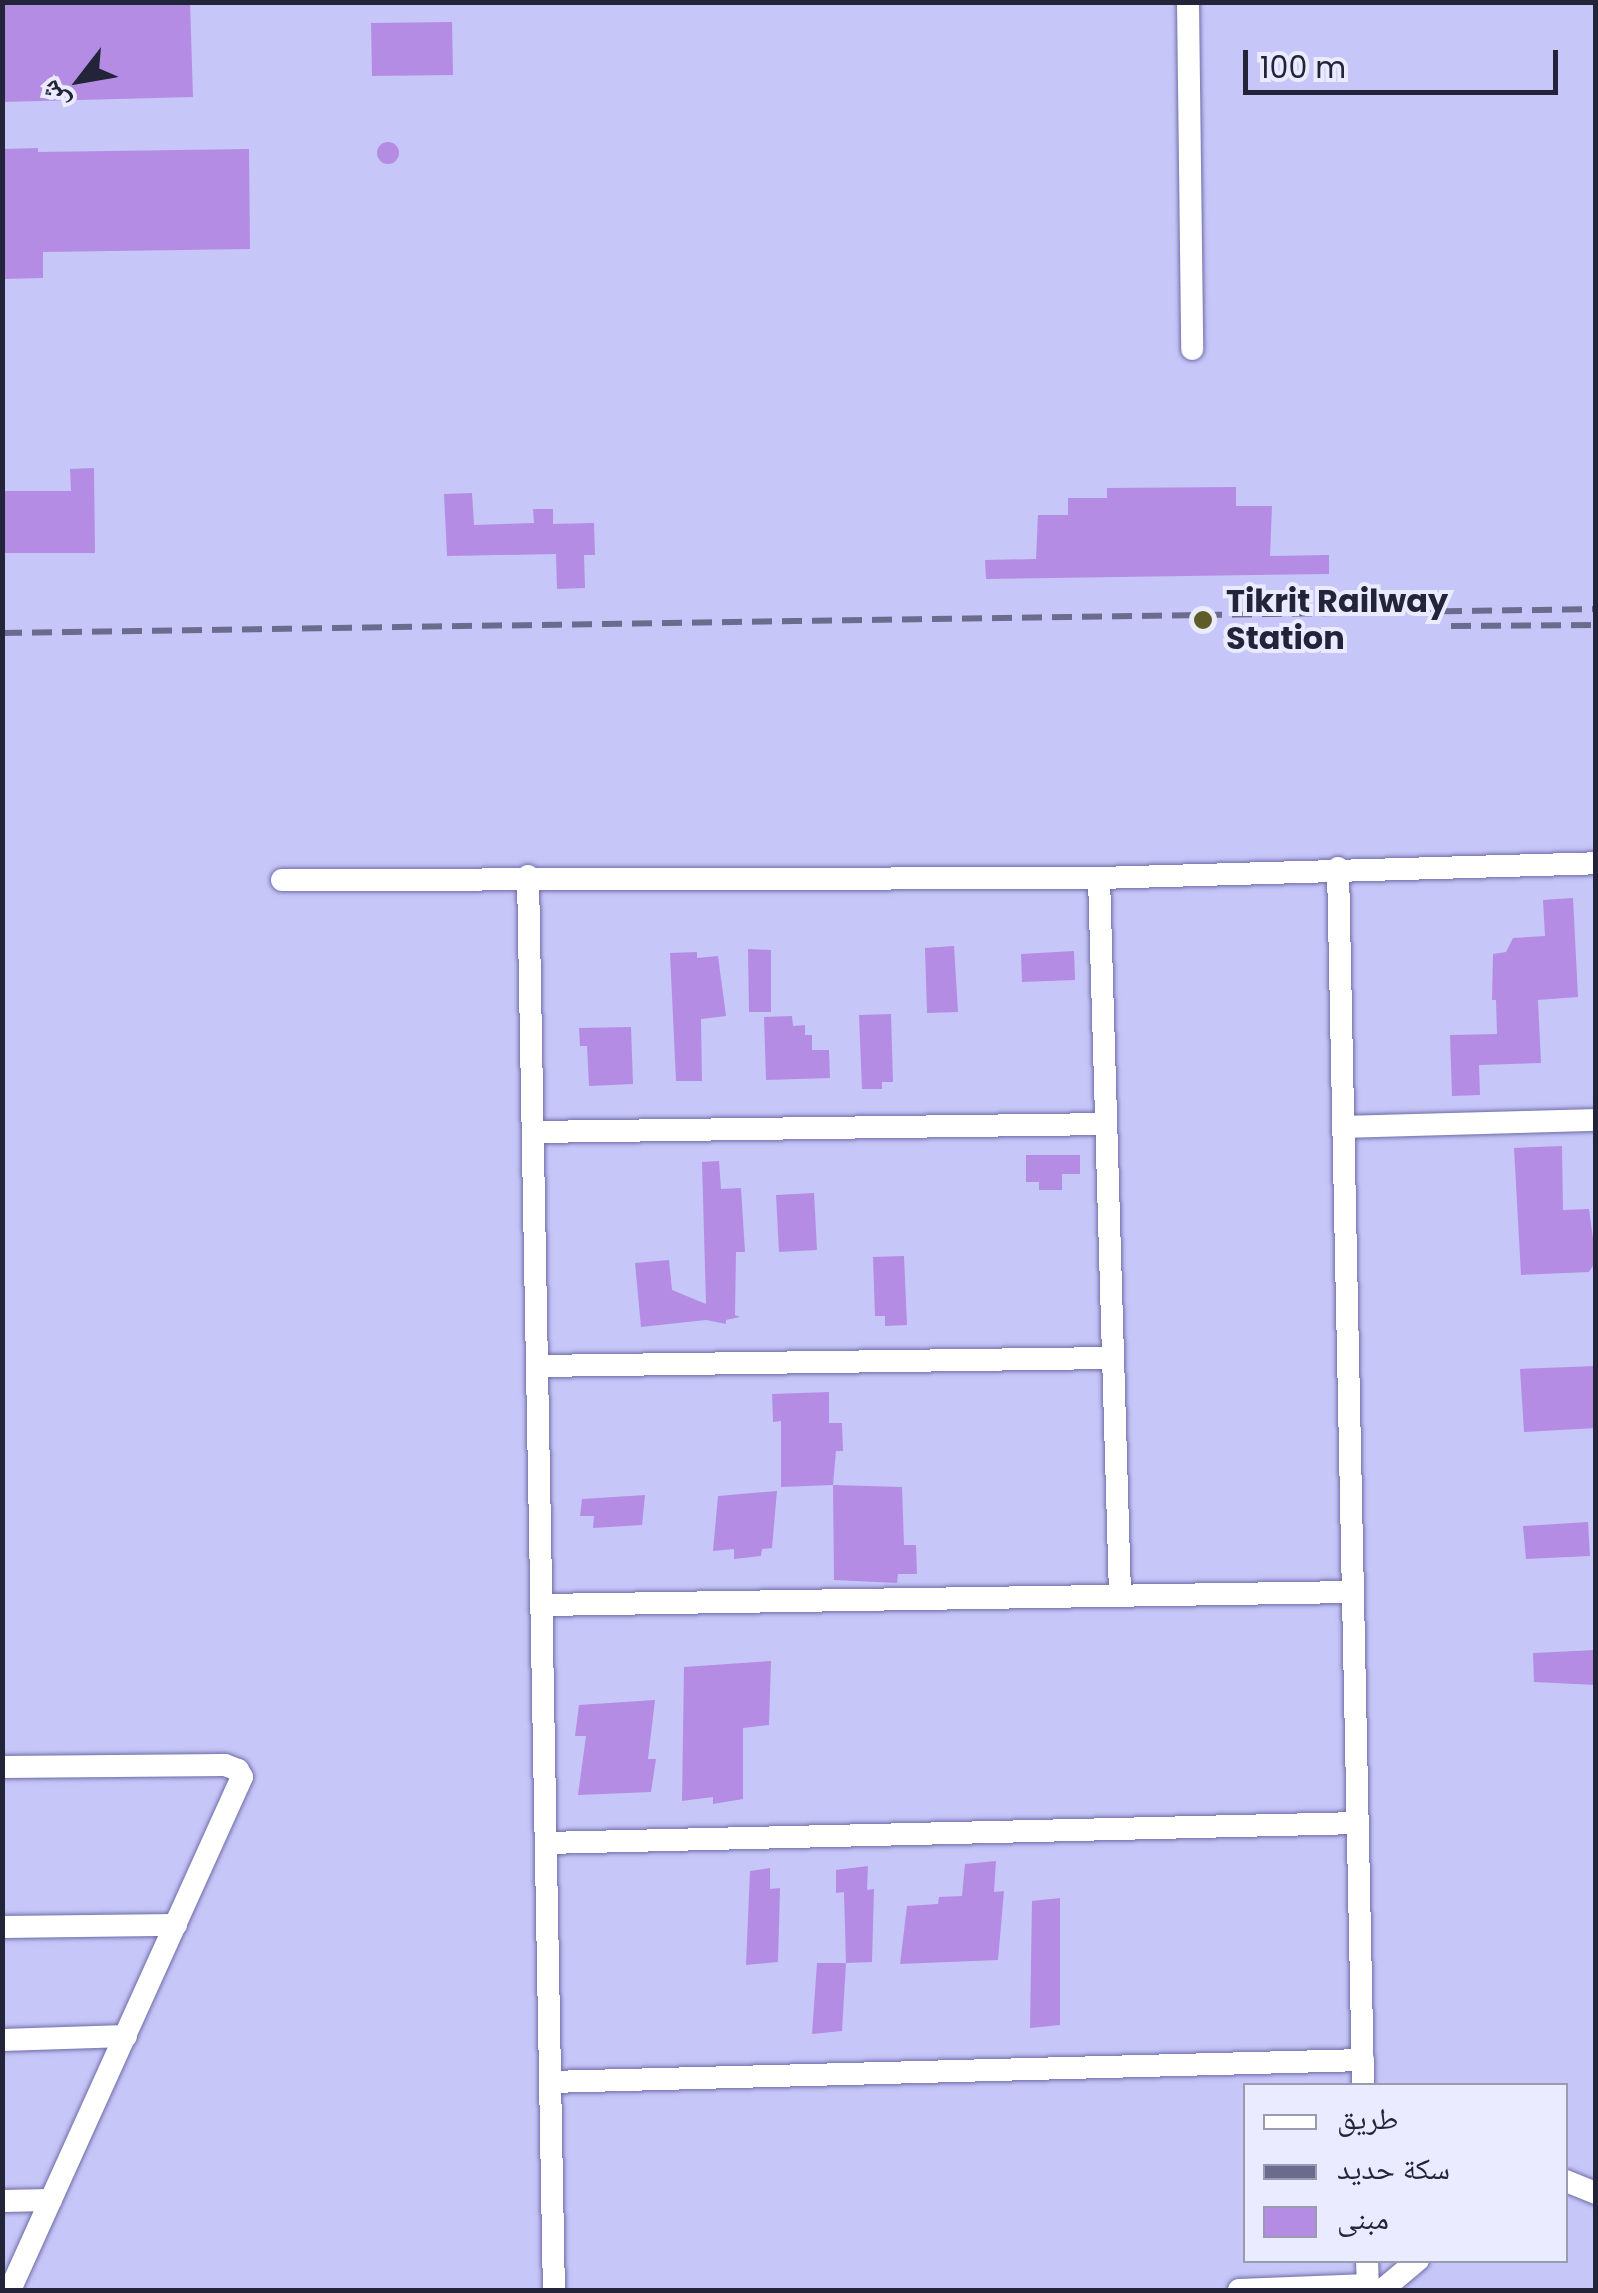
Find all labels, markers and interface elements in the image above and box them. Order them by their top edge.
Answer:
north arrow [30,30,130,130]
scale bar [1248,30,1563,92]
text: 100 m [1260,46,1346,89]
text: ش [29,73,78,118]
place label: Tikrit Railway Station [1226,583,1448,658]
marker: Tikrit Railway Station [1190,607,1216,633]
legend [1243,2083,1568,2263]
text: طريق [1337,2097,1398,2140]
text: سكة حديد [1337,2147,1450,2190]
text: مبنى [1337,2197,1389,2240]

